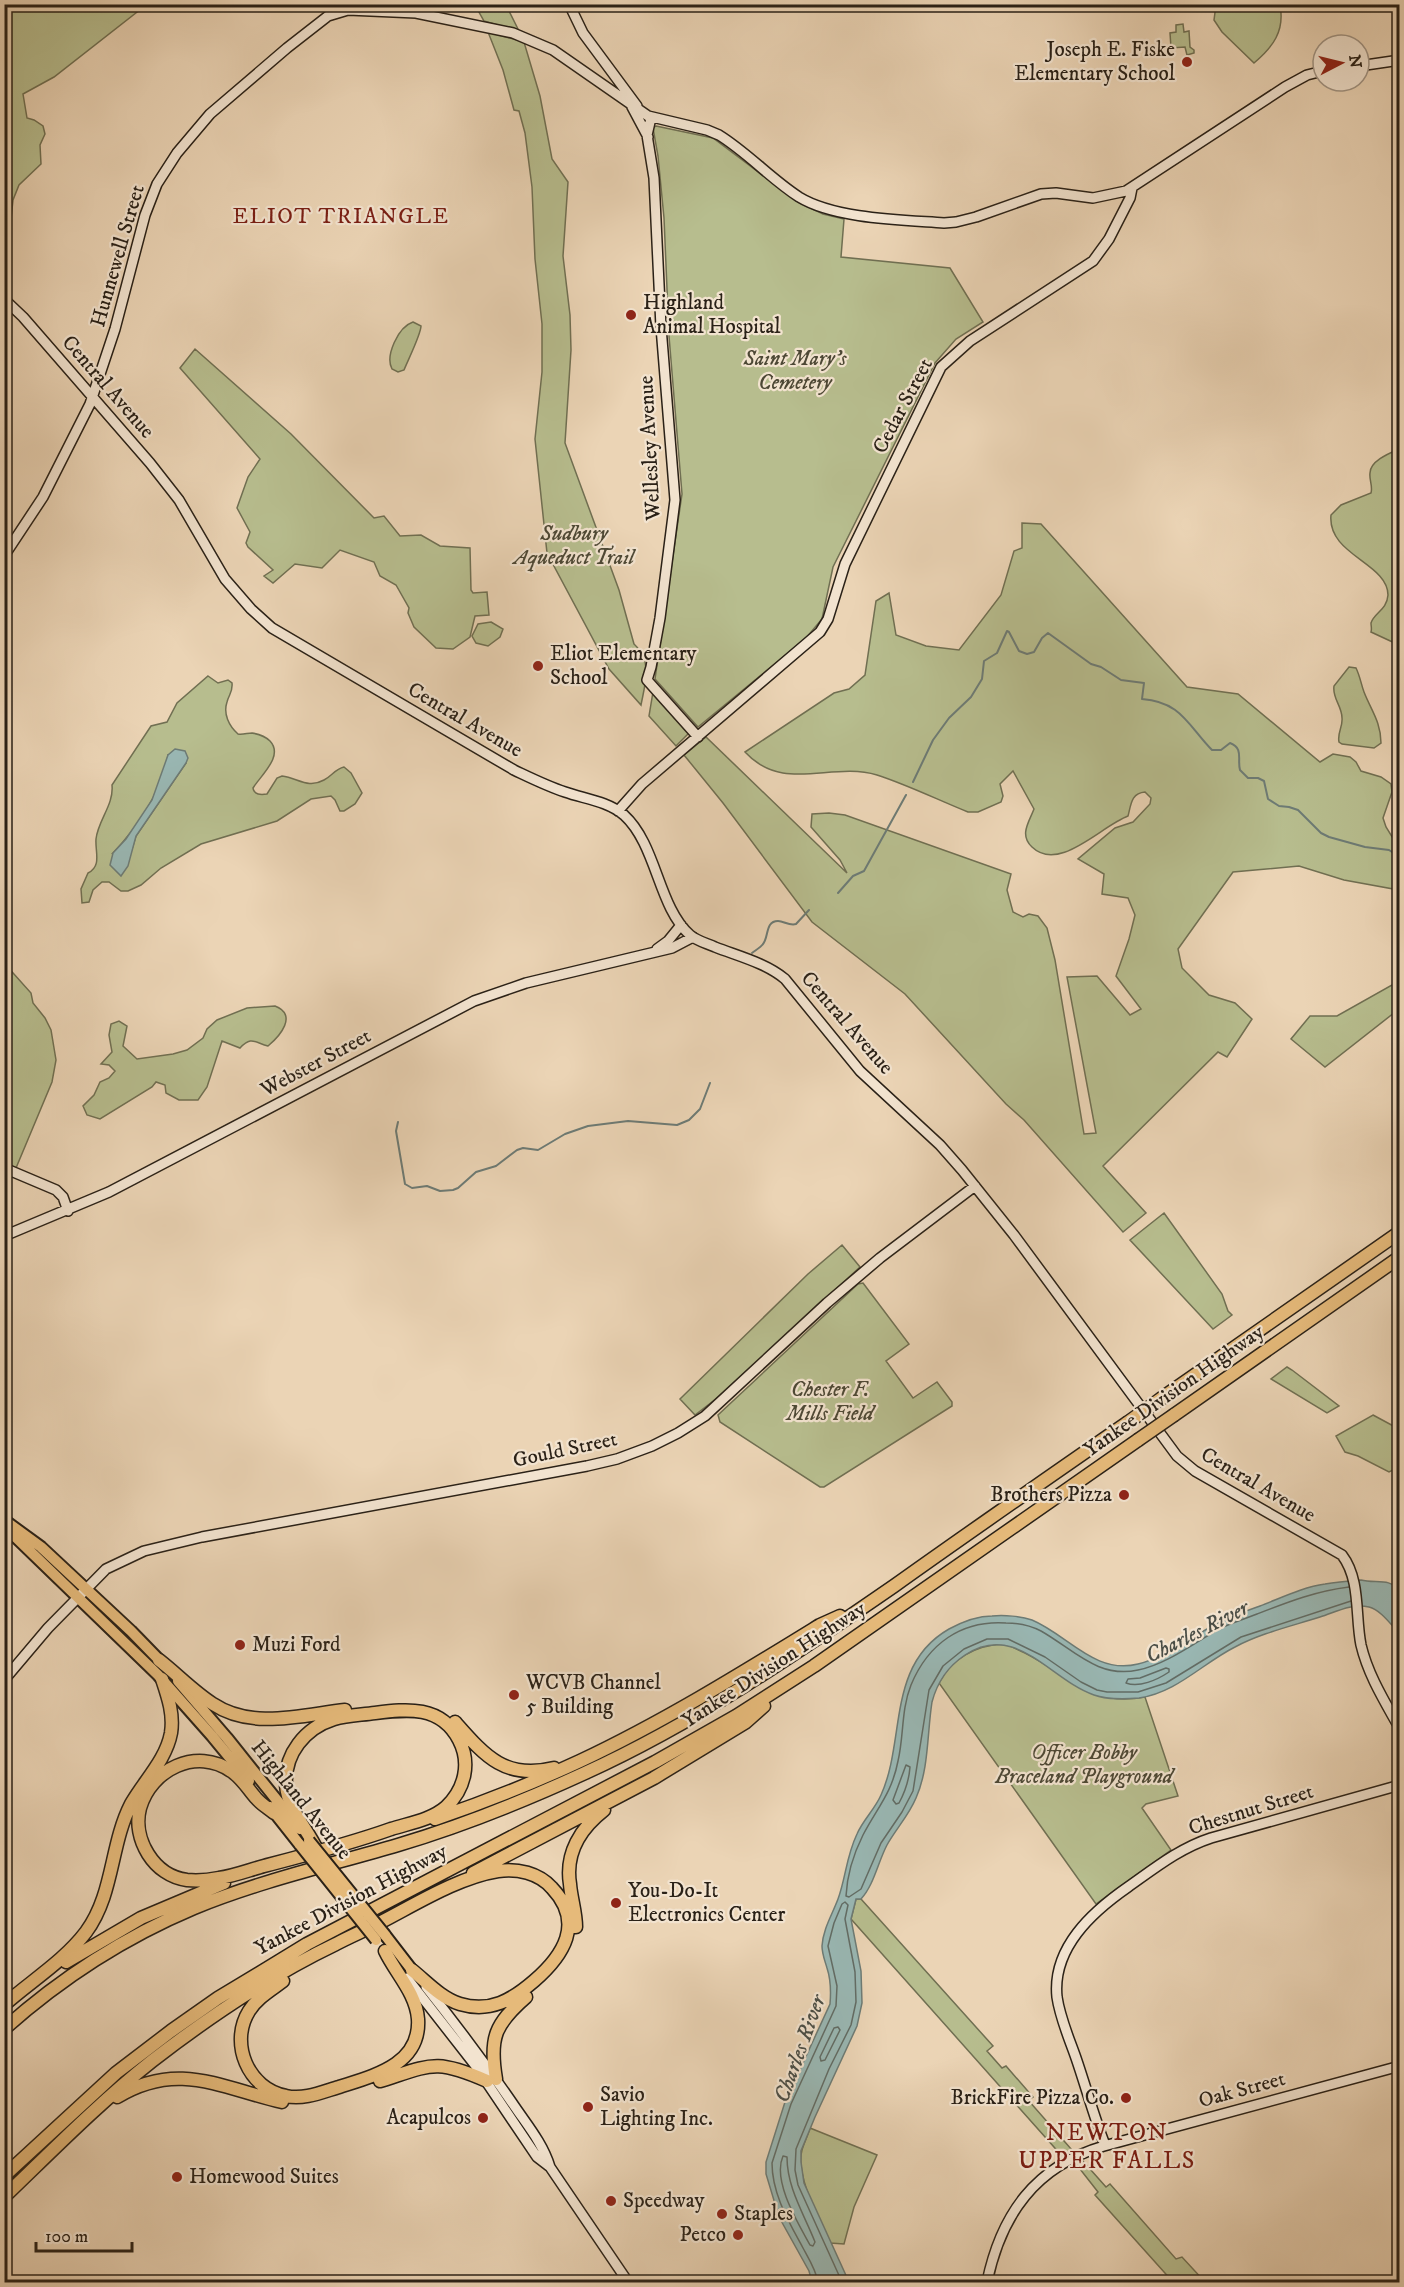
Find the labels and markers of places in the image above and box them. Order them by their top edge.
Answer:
place label: Joseph E. Fiske Elementary School [1014,37,1176,87]
marker: Joseph E. Fiske Elementary School [1180,55,1194,69]
place label: Highland Animal Hospital [643,290,781,340]
marker: Highland Animal Hospital [624,308,638,322]
place label: Eliot Elementary School [550,641,698,691]
marker: Eliot Elementary School [531,659,545,673]
place label: Brothers Pizza [990,1482,1112,1508]
marker: Brothers Pizza [1117,1488,1131,1502]
place label: Muzi Ford [252,1632,341,1658]
marker: Muzi Ford [233,1638,247,1652]
place label: WCVB Channel 5 Building [525,1670,662,1720]
marker: WCVB Channel 5 Building [507,1688,521,1702]
place label: You-Do-It Electronics Center [628,1878,785,1928]
marker: You-Do-It Electronics Center [609,1896,623,1910]
place label: Savio Lighting Inc. [600,2082,713,2132]
place label: BrickFire Pizza Co. [950,2085,1114,2111]
marker: BrickFire Pizza Co. [1119,2091,1133,2105]
marker: Savio Lighting Inc. [581,2100,595,2114]
place label: Acapulcos [386,2105,471,2131]
marker: Acapulcos [476,2111,490,2125]
place label: Homewood Suites [189,2164,339,2190]
marker: Homewood Suites [170,2170,184,2184]
place label: Speedway [623,2188,706,2214]
marker: Speedway [604,2194,618,2208]
place label: Staples [734,2201,793,2227]
marker: Staples [715,2207,729,2221]
place label: Petco [679,2222,726,2248]
marker: Petco [731,2228,745,2242]

